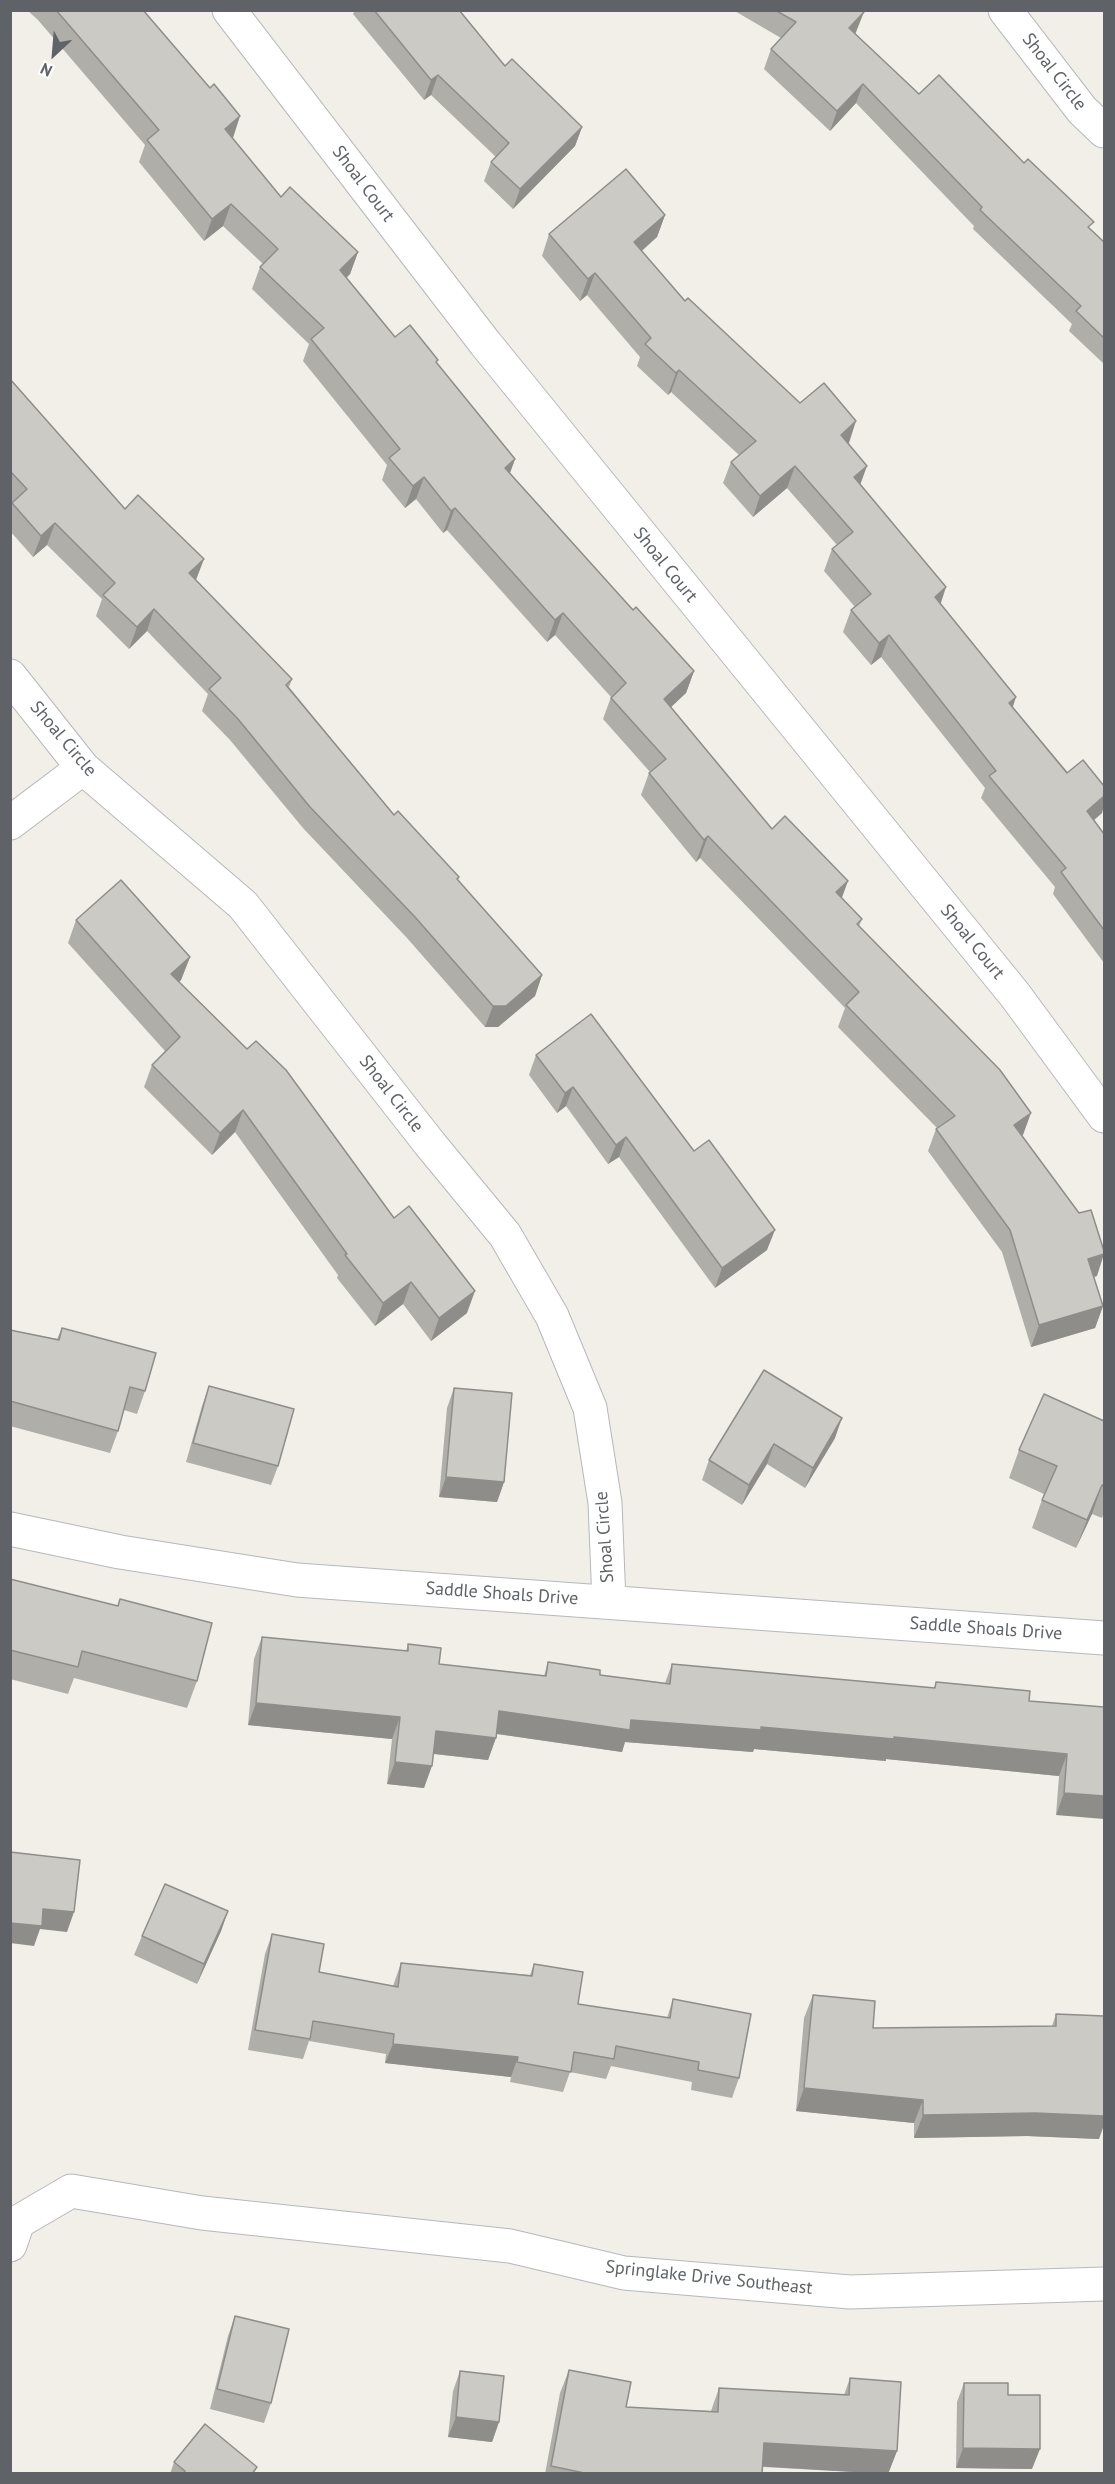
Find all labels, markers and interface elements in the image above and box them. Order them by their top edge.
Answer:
north arrow [24,24,84,84]
street label: Shoal Circle [1017,29,1091,115]
text: N [37,59,55,81]
street label: Shoal Court [327,142,399,226]
street label: Shoal Court [628,523,702,607]
street label: Shoal Circle [25,697,101,781]
street label: Shoal Court [935,900,1009,984]
street label: Shoal Circle [354,1051,428,1137]
street label: Shoal Circle [591,1490,619,1584]
street label: Saddle Shoals Drive [425,1578,579,1610]
street label: Saddle Shoals Drive [909,1613,1063,1645]
street label: Springlake Drive Southeast [604,2256,814,2300]

